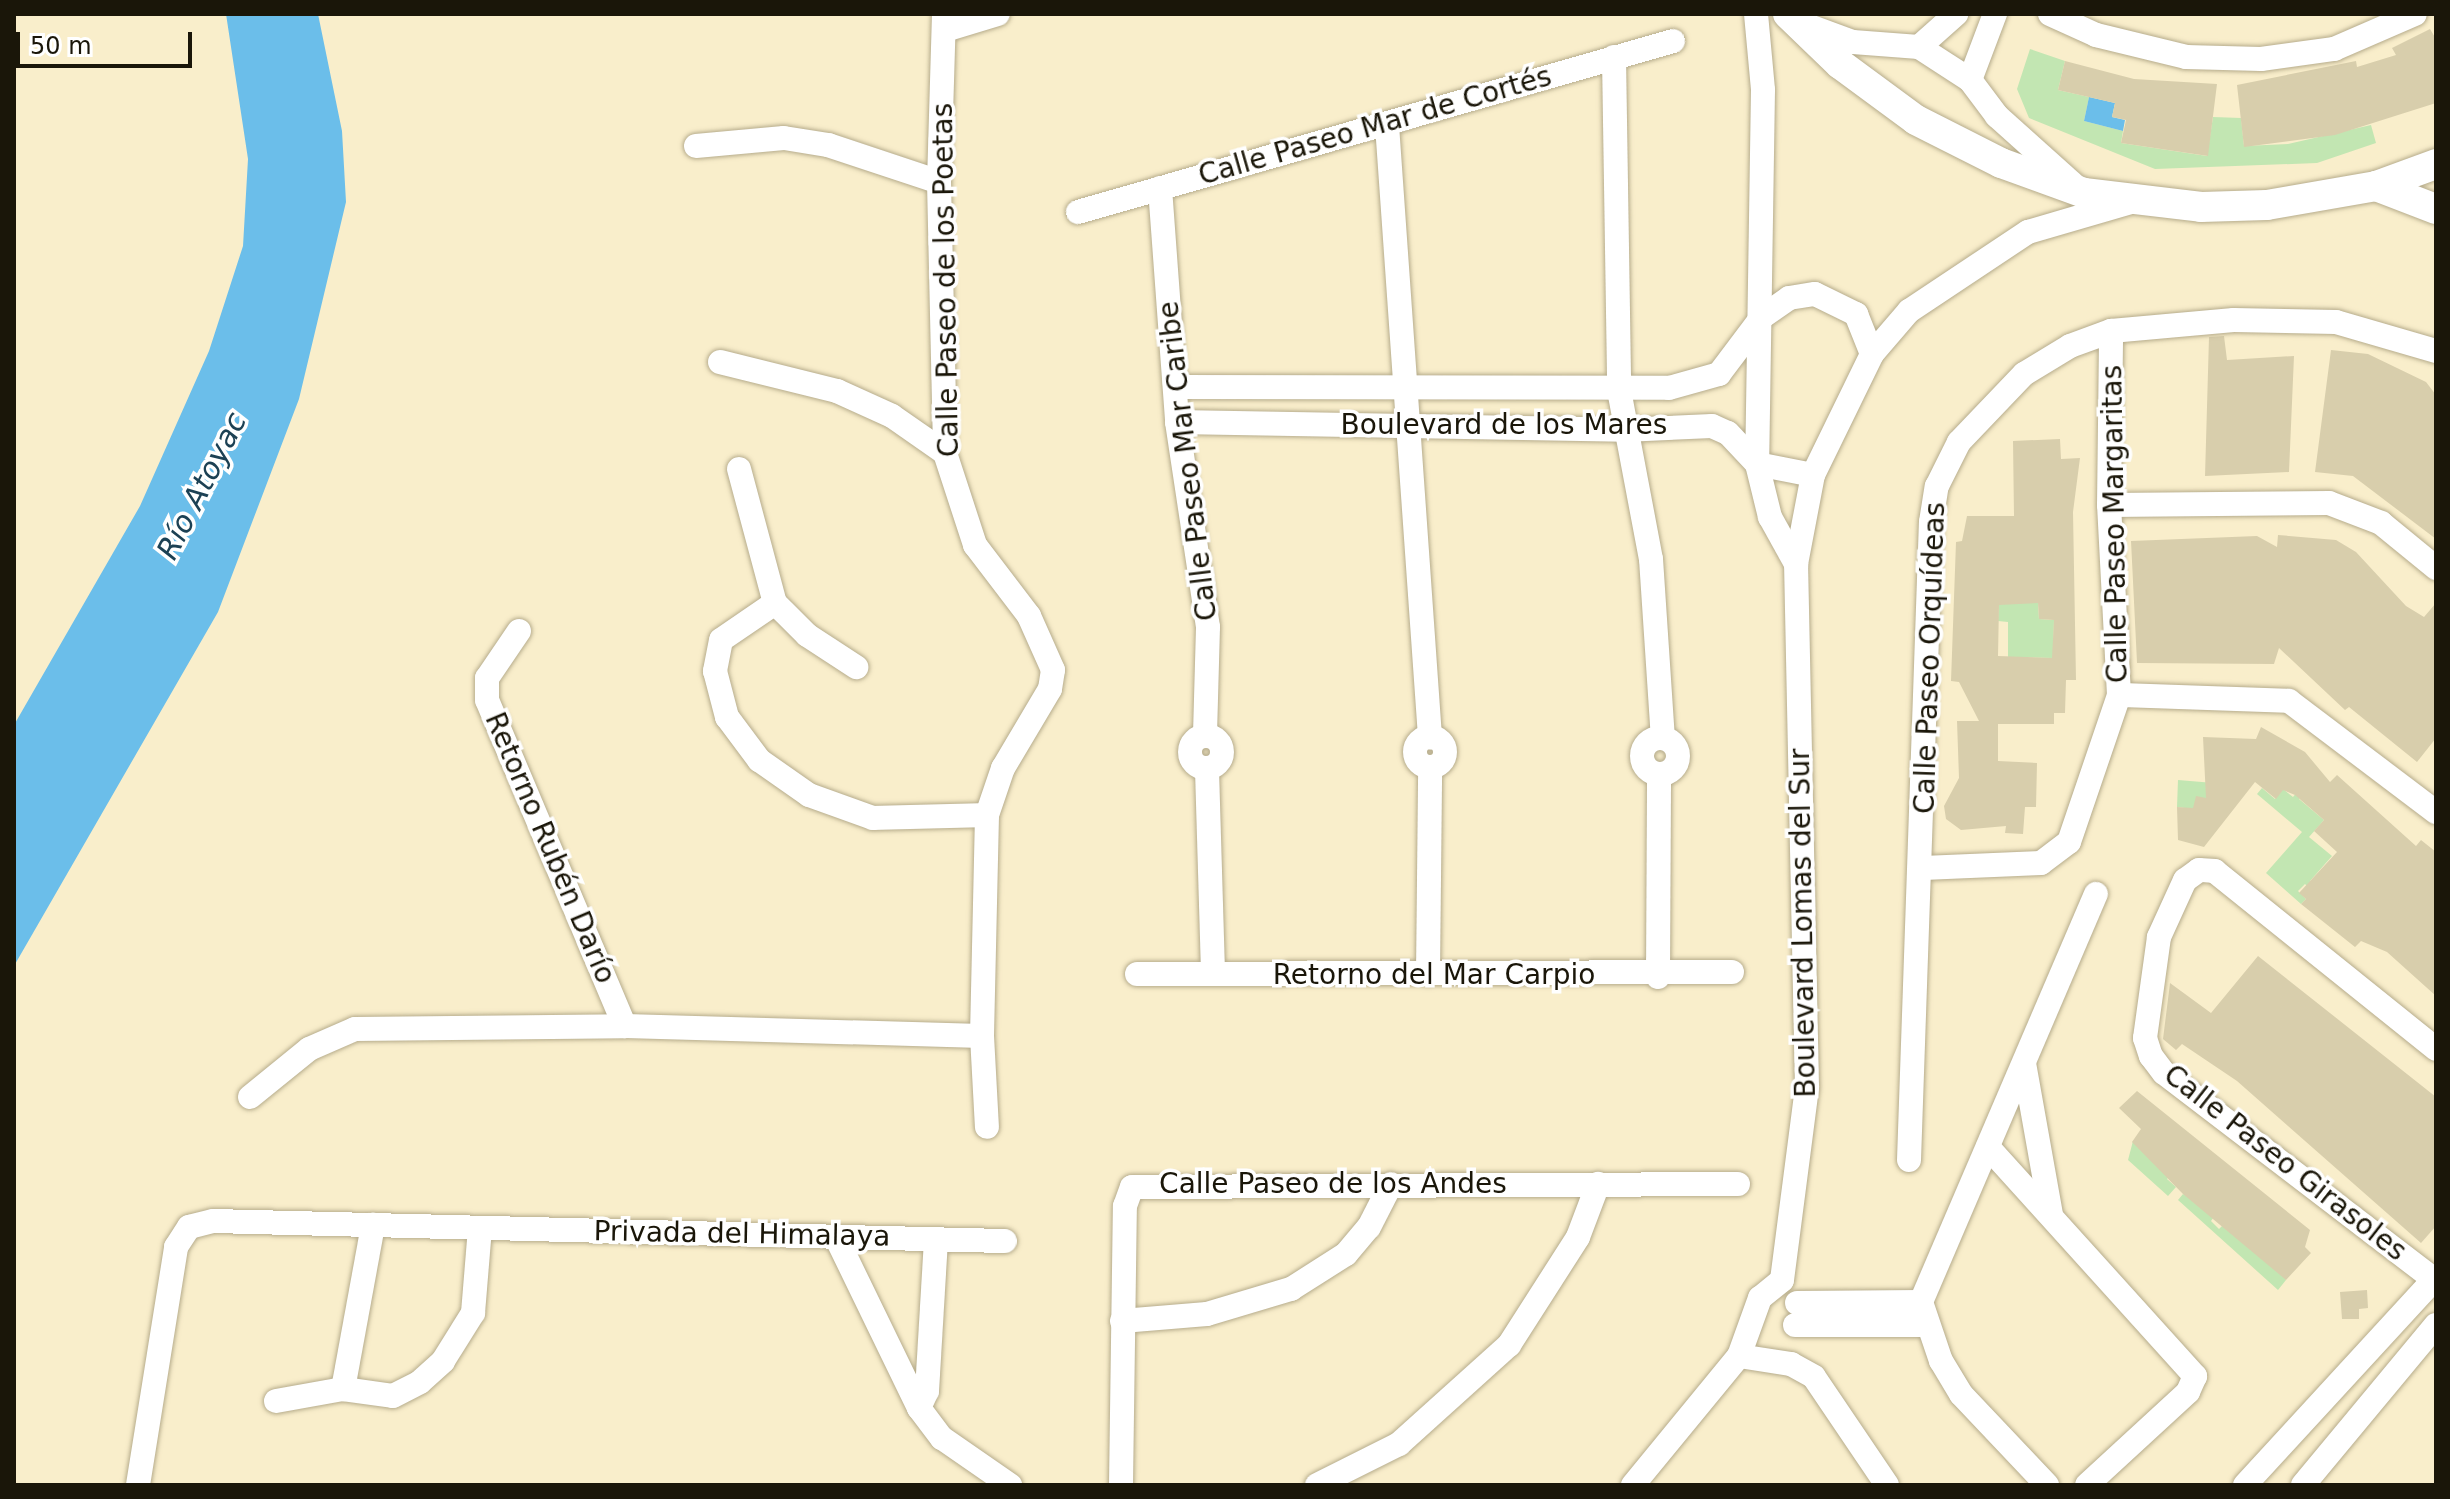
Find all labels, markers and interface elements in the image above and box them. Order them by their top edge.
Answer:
scale bar [20,16,196,66]
text: 50 m [30,32,92,60]
street label: Calle Paseo Mar de Cortés [1195,59,1555,193]
street label: Calle Paseo de los Poetas [926,103,966,457]
street label: Calle Paseo Mar Caribe [1152,299,1224,623]
street label: Calle Paseo Margaritas [2095,365,2135,683]
water label: Río Atoyac [150,406,254,566]
street label: Boulevard de los Mares [1341,408,1667,442]
street label: Calle Paseo Orquídeas [1908,501,1952,815]
street label: Retorno Rubén Darío [478,707,622,989]
street label: Boulevard Lomas del Sur [1783,748,1823,1098]
street label: Retorno del Mar Carpio [1273,958,1595,992]
street label: Calle Paseo Girasoles [2157,1058,2413,1268]
street label: Calle Paseo de los Andes [1159,1167,1507,1201]
street label: Privada del Himalaya [593,1215,891,1253]

